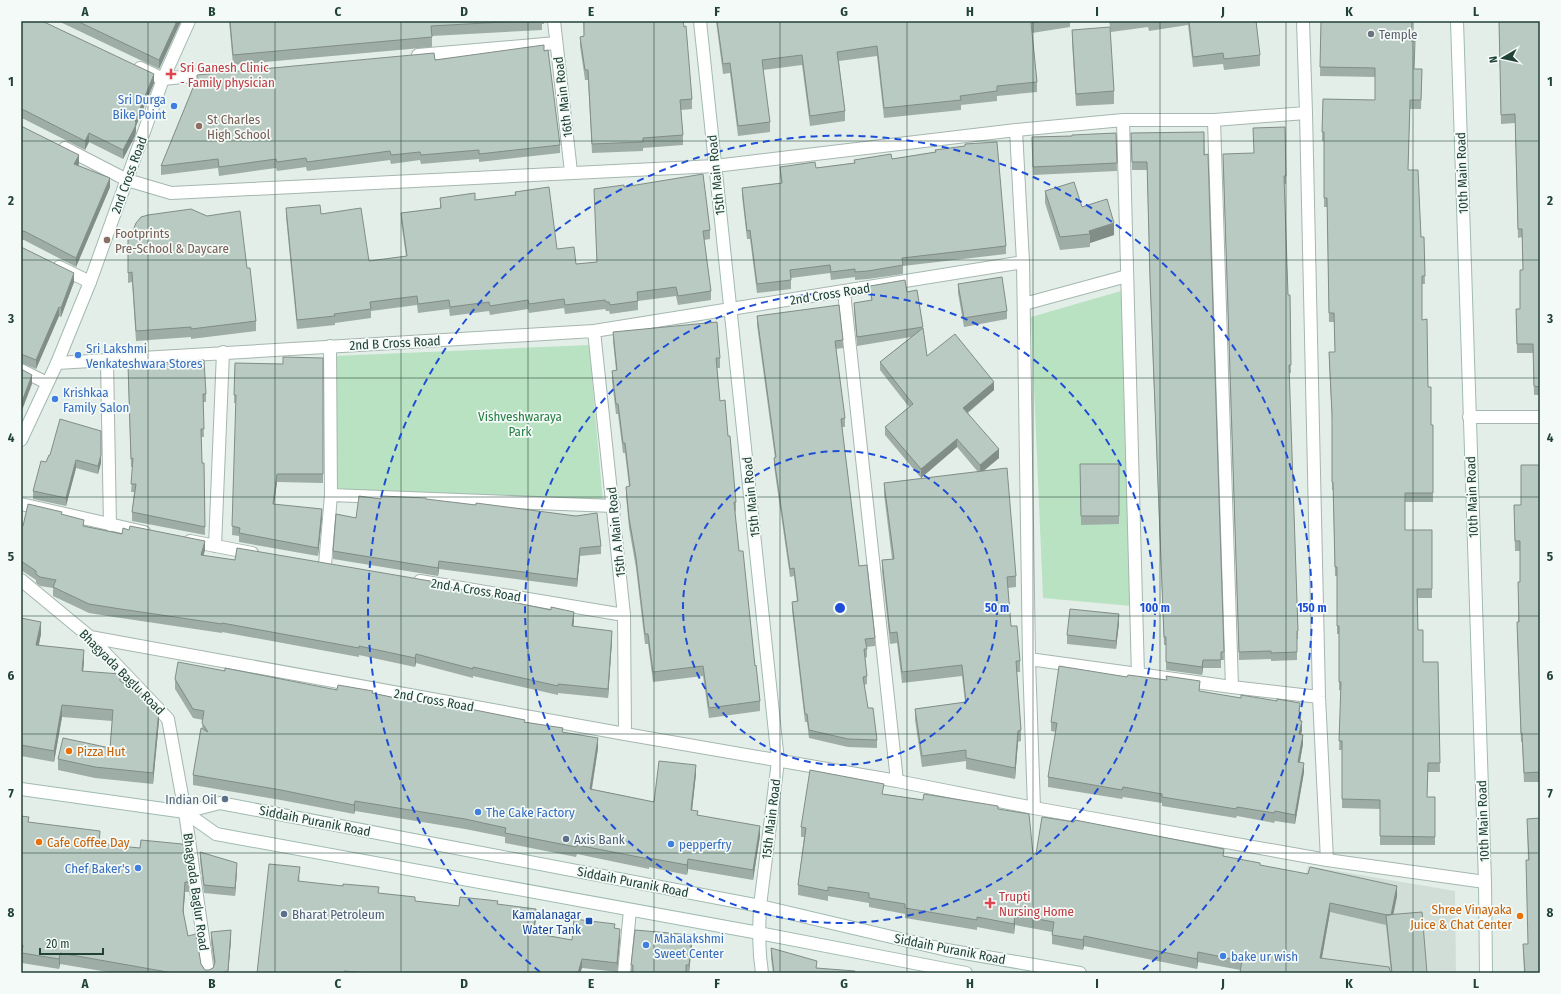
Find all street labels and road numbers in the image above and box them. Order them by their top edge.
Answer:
street label: 16th Main Road [551,56,575,138]
street label: 10th Main Road [1453,132,1471,214]
street label: 2nd Cross Road [108,134,150,216]
street label: 15th Main Road [704,134,728,216]
street label: 2nd Cross Road [789,280,871,308]
street label: 2nd B Cross Road [349,333,441,353]
street label: 15th Main Road [739,456,763,538]
street label: 10th Main Road [1463,456,1481,538]
street label: 15th A Main Road [604,486,628,578]
street label: 2nd A Cross Road [430,575,522,605]
street label: Bhagyada Baglu Road [76,626,168,718]
street label: 2nd Cross Road [393,686,475,714]
street label: 15th Main Road [759,778,783,860]
street label: 10th Main Road [1474,780,1492,862]
street label: Siddaih Puranik Road [258,803,372,839]
street label: Bhagyada Baglur Road [180,832,212,952]
street label: Siddaih Puranik Road [576,864,690,900]
street label: Siddaih Puranik Road [893,931,1007,967]

